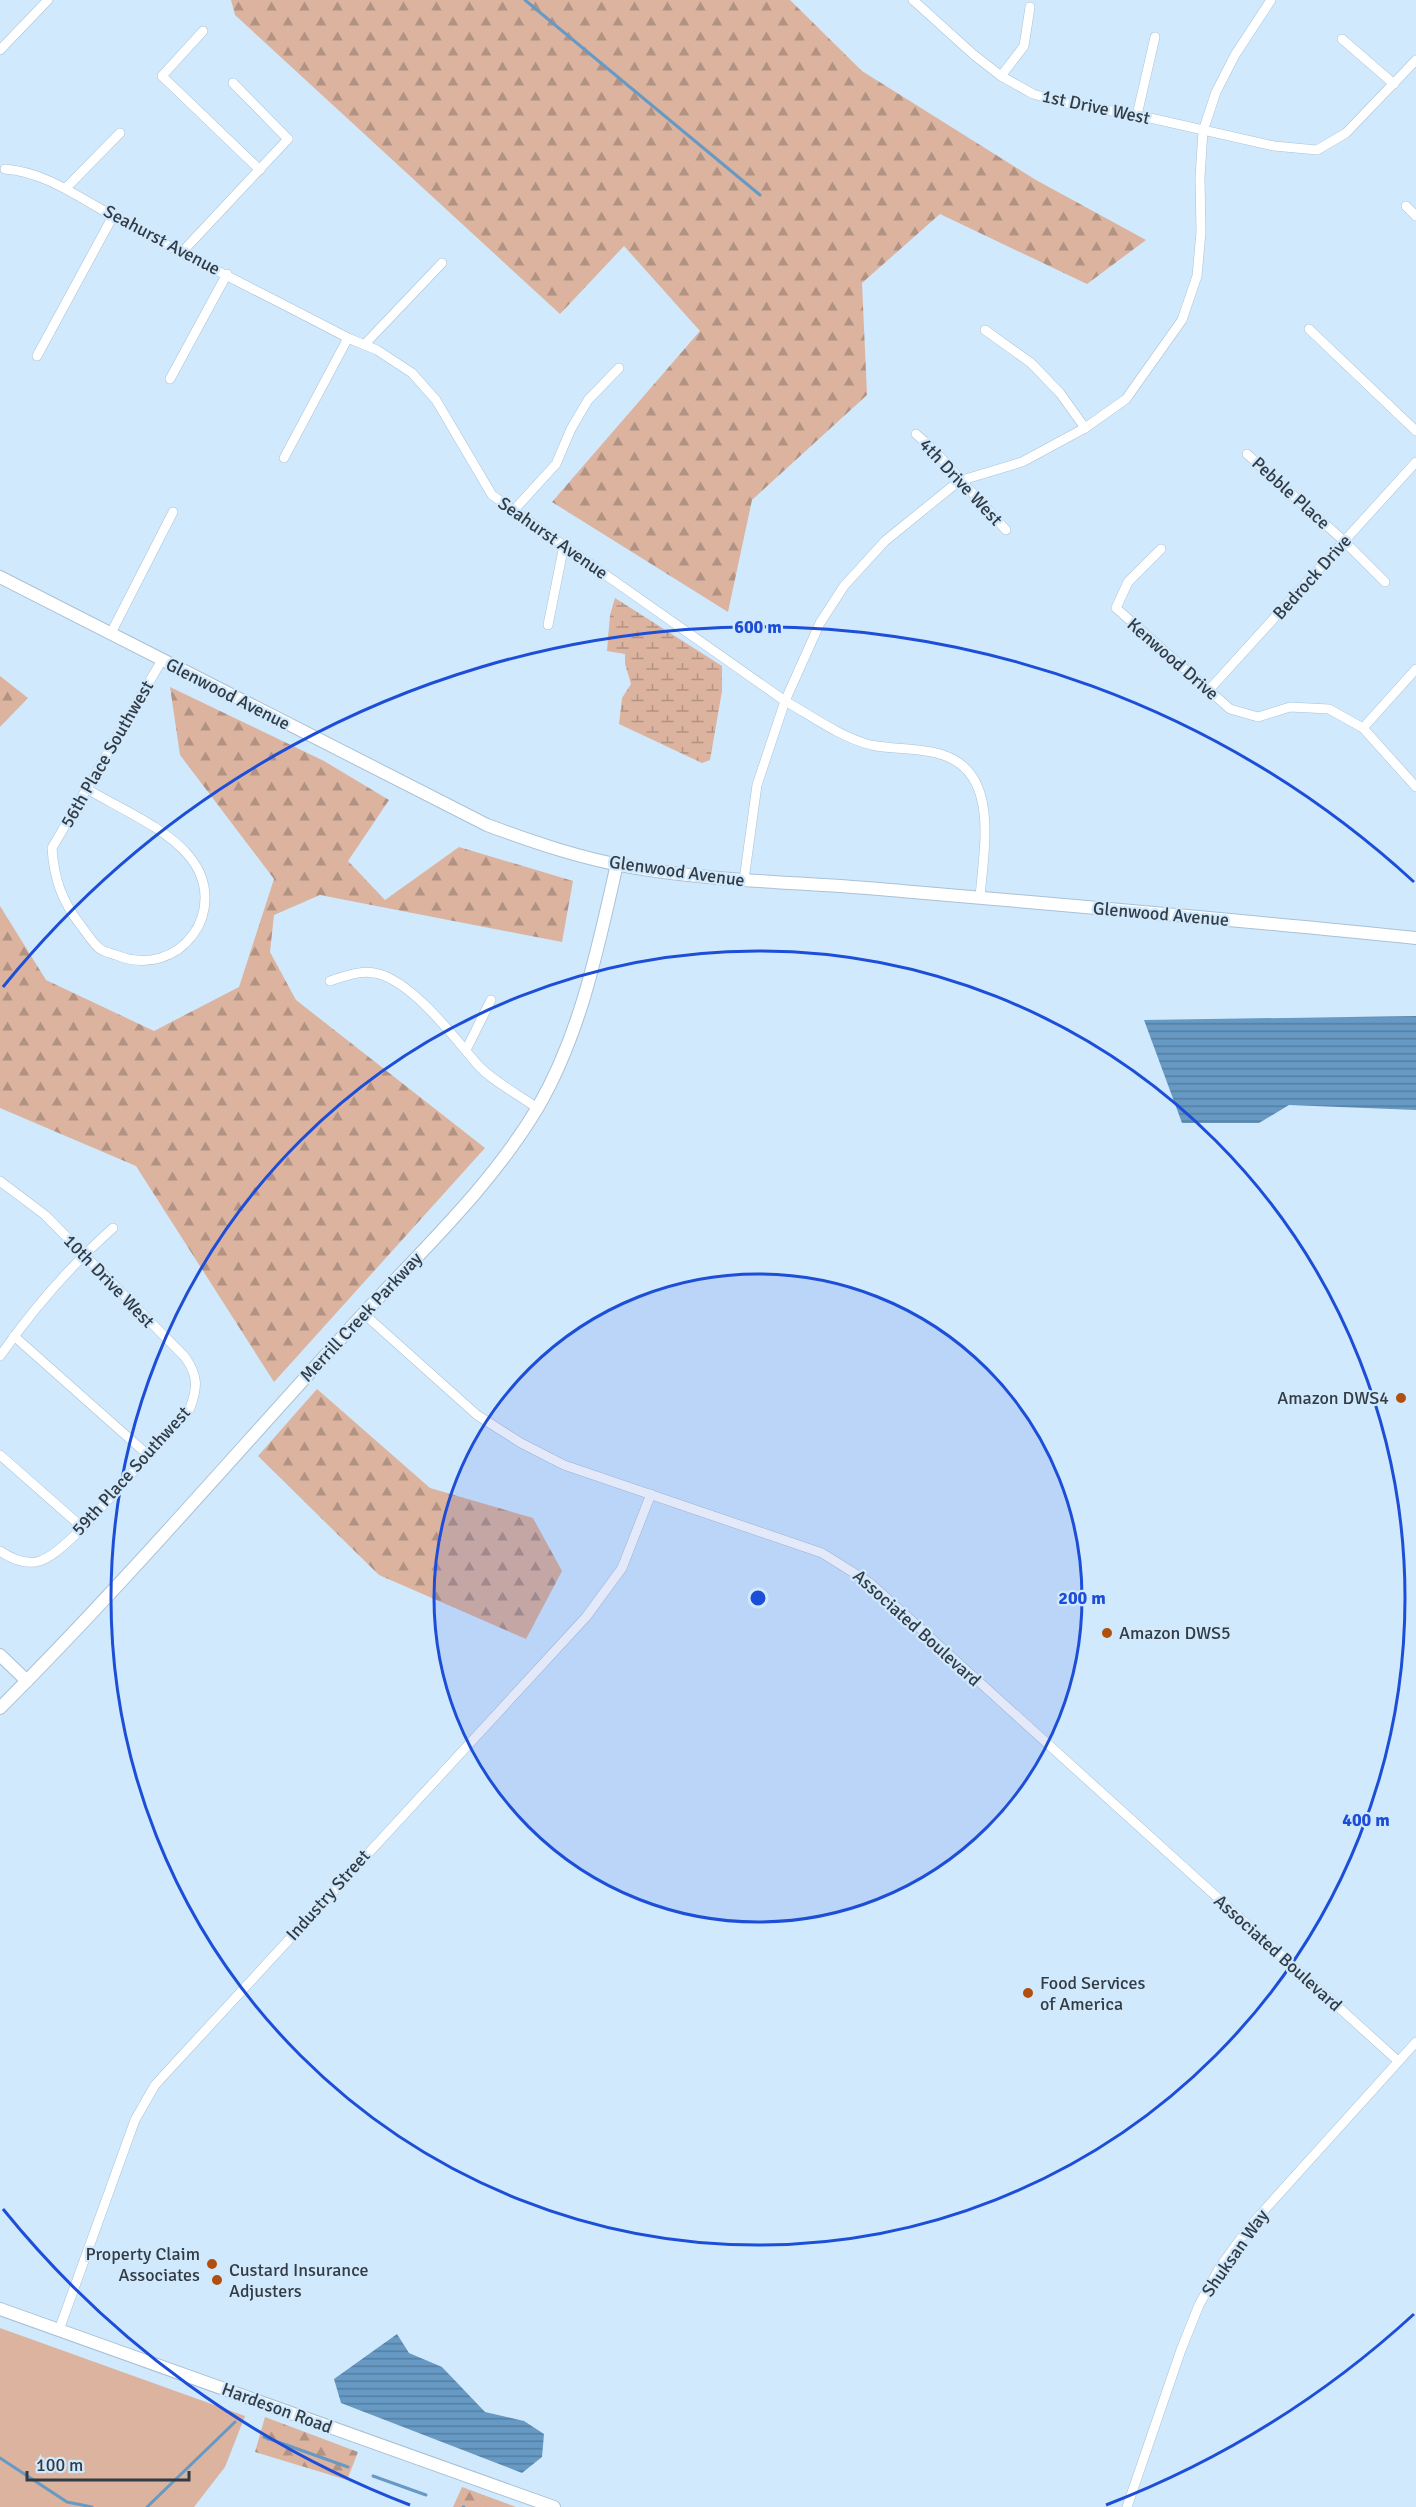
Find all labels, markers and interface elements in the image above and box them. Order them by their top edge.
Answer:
street label: 1st Drive West [1040,85,1152,129]
street label: Seahurst Avenue [100,200,224,280]
street label: 4th Drive West [915,434,1007,530]
street label: Pebble Place [1247,452,1335,534]
street label: Seahurst Avenue [494,492,612,584]
street label: Bedrock Drive [1268,530,1356,624]
street label: Kenwood Drive [1123,613,1223,705]
text: 600 m [734,616,782,638]
street label: Glenwood Avenue [162,653,294,735]
street label: 56th Place Southwest [56,676,158,832]
street label: Glenwood Avenue [608,851,746,891]
street label: Glenwood Avenue [1092,897,1230,931]
street label: 10th Drive West [59,1230,159,1332]
street label: Merrill Creek Parkway [295,1247,427,1386]
place label: Amazon DWS4 [1277,1387,1389,1409]
marker: Amazon DWS4 [1394,1391,1408,1405]
street label: 59th Place Southwest [67,1402,195,1540]
street label: Associated Boulevard [849,1565,985,1691]
text: 200 m [1058,1587,1106,1609]
centre of rings [748,1588,768,1608]
place label: Amazon DWS5 [1119,1622,1231,1644]
marker: Amazon DWS5 [1100,1626,1114,1640]
text: 400 m [1342,1809,1390,1831]
street label: Industry Street [281,1845,375,1945]
street label: Associated Boulevard [1210,1890,1346,2016]
place label: Food Services of America [1040,1972,1145,2015]
marker: Food Services of America [1021,1986,1035,2000]
street label: Shuksan Way [1197,2205,1273,2301]
place label: Property Claim Associates [86,2243,200,2286]
marker: Property Claim Associates [205,2257,219,2271]
place label: Custard Insurance Adjusters [229,2259,369,2302]
marker: Custard Insurance Adjusters [210,2273,224,2287]
street label: Hardeson Road [219,2378,335,2438]
scale bar [27,2444,189,2482]
text: 100 m [36,2454,83,2476]

